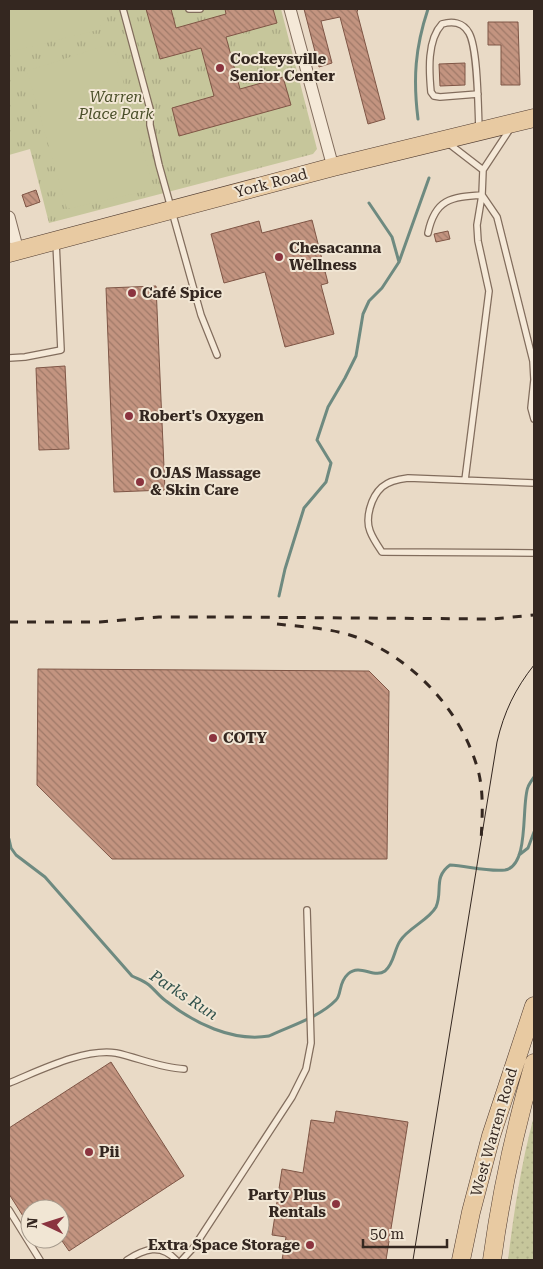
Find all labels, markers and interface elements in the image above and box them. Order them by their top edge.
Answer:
place label: Cockeysville Senior Center [230,50,335,85]
marker: Cockeysville Senior Center [214,62,226,74]
park label: Warren Place Park [78,88,154,123]
street label: York Road [233,165,310,201]
place label: Chesacanna Wellness [289,239,382,274]
marker: Chesacanna Wellness [273,251,285,263]
place label: Café Spice [142,284,222,302]
marker: Café Spice [126,287,138,299]
place label: Robert's Oxygen [139,407,264,425]
marker: Robert's Oxygen [123,410,135,422]
place label: OJAS Massage & Skin Care [150,464,261,499]
marker: OJAS Massage & Skin Care [134,476,146,488]
place label: COTY [223,729,267,747]
marker: COTY [207,732,219,744]
water label: Parks Run [146,965,222,1024]
street label: West Warren Road [467,1065,521,1198]
place label: Pii [99,1143,120,1161]
marker: Pii [83,1146,95,1158]
place label: Party Plus Rentals [248,1186,326,1221]
marker: Party Plus Rentals [330,1198,342,1210]
north arrow [20,1199,70,1249]
scale bar [363,1216,447,1248]
text: N [24,1217,40,1229]
text: 50 m [370,1225,405,1243]
place label: Extra Space Storage [148,1236,300,1254]
marker: Extra Space Storage [304,1239,316,1251]

